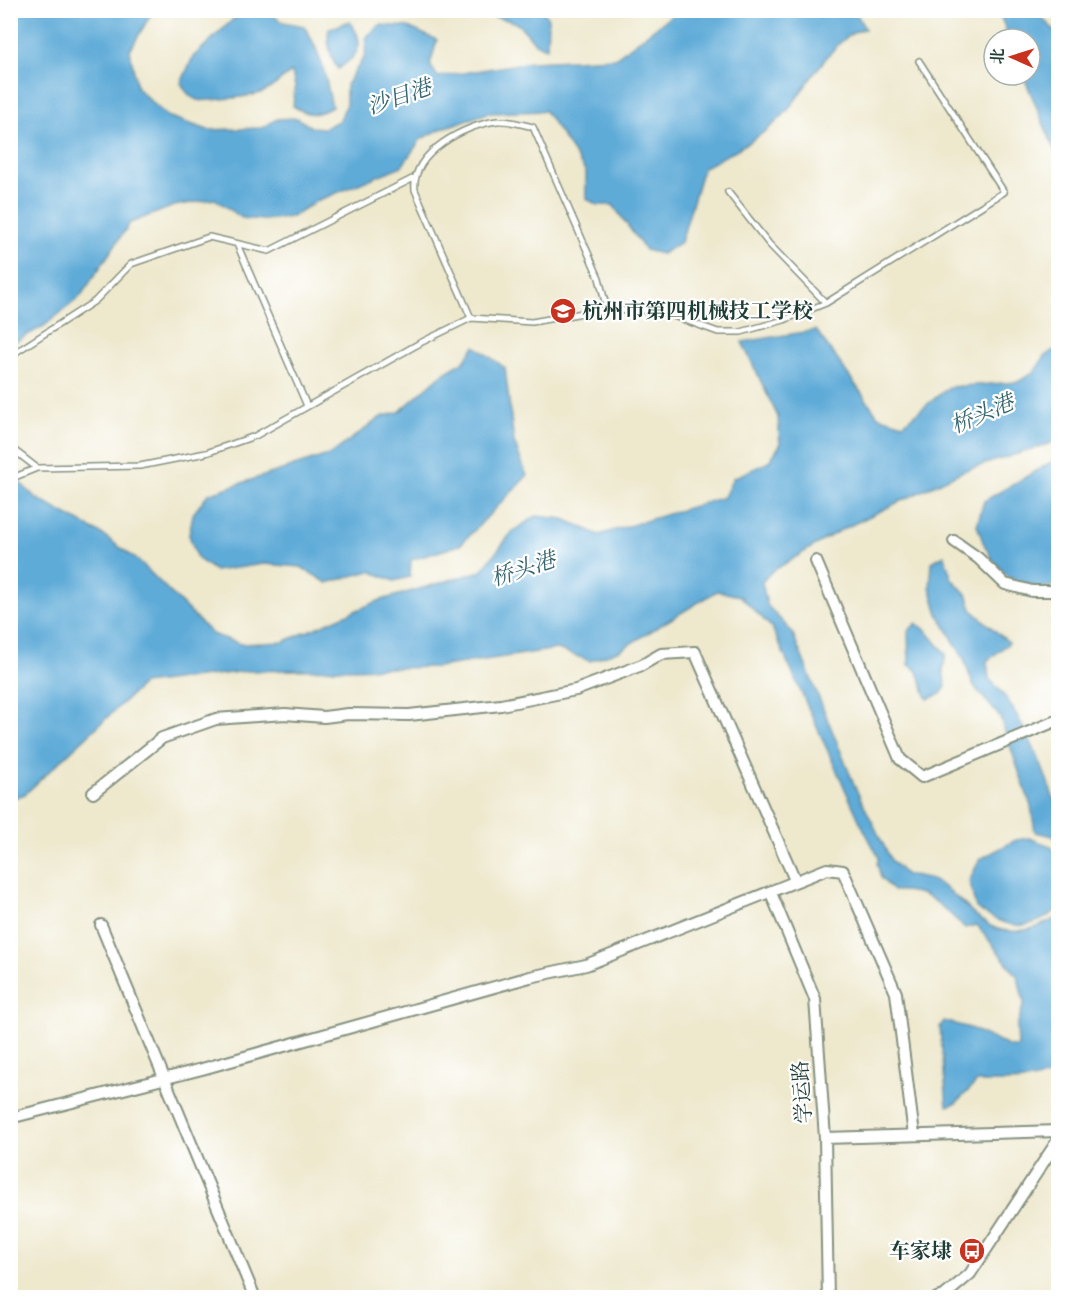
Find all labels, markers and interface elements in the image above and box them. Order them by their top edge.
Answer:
north arrow [982,27,1042,87]
text: 北 [985,48,1009,65]
water label: 沙目港 [363,69,438,122]
place label: 杭州市第四机械技工学校 [582,295,813,326]
school or university icon: 杭州市第四机械技工学校 [548,296,578,326]
water label: 桥头港 [945,384,1021,441]
water label: 桥头港 [487,542,562,593]
street label: 学运路 [784,1060,819,1125]
place label: 车家埭 [889,1235,952,1266]
bus stop icon: 车家埭 [957,1236,987,1266]

